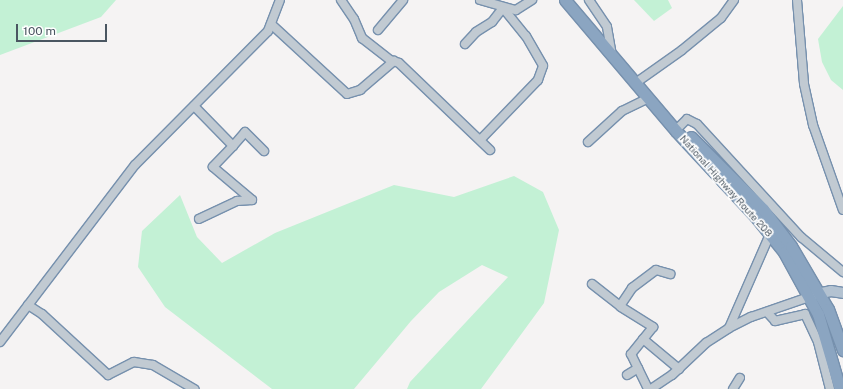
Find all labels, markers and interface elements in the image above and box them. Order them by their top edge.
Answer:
scale bar [18,16,109,42]
text: 100 m [23,24,56,38]
street label: National Highway Route 208 [677,133,775,239]

